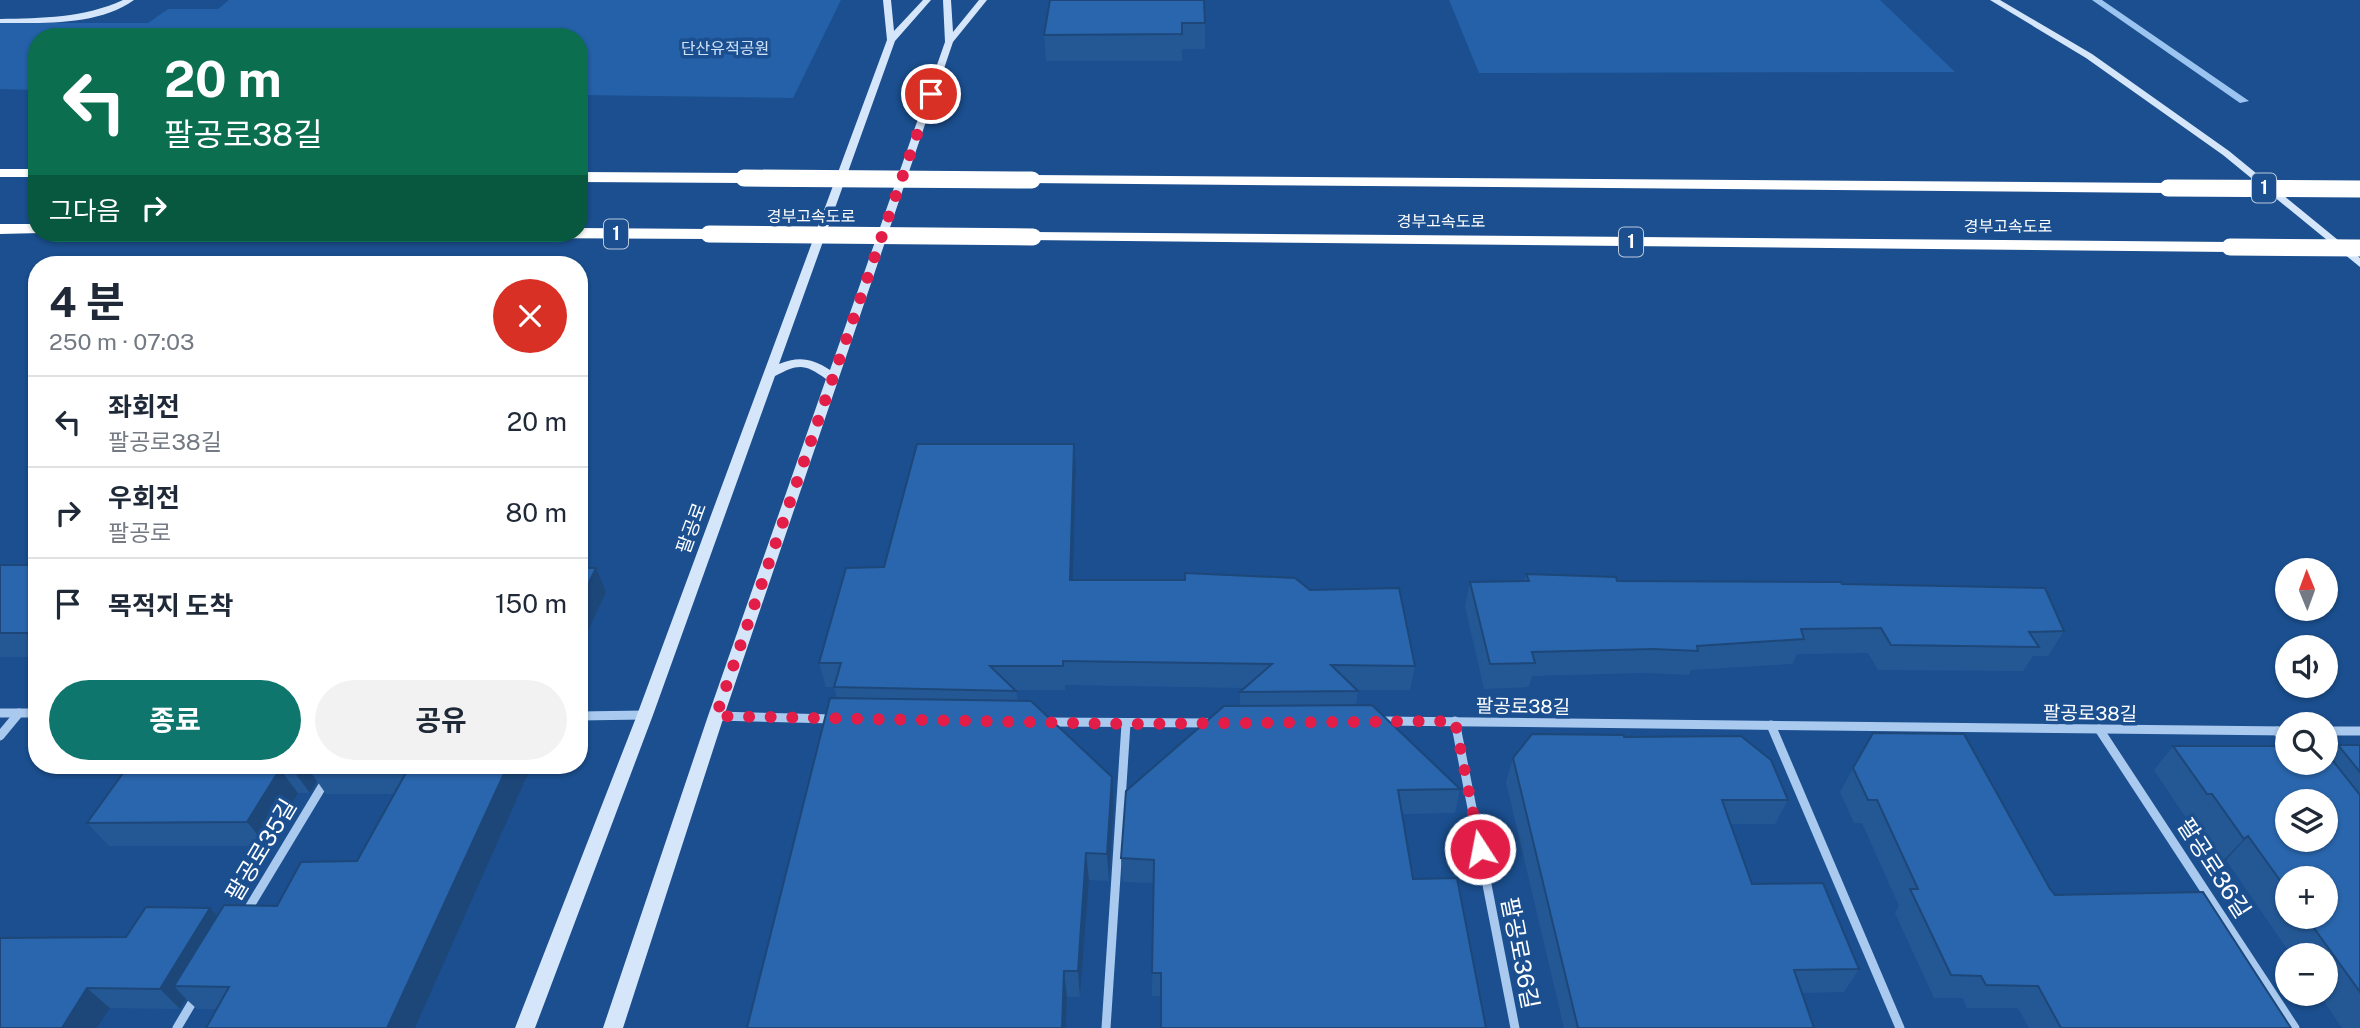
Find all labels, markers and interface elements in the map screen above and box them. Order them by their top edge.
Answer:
park label: 단산유적공원 [681,39,769,58]
text: 20 m [164,50,282,108]
icon: left [49,56,140,147]
pin [901,64,961,124]
icon: arrive [912,75,950,113]
text: 팔공로38길 [164,116,322,153]
road number: 1 [2252,174,2276,202]
icon: right [135,189,173,227]
text: 그다음 [49,195,121,226]
street label: 경부고속도로 [767,207,855,226]
street label: 경부고속도로 [1397,212,1485,231]
street label: 경부고속도로 [1964,217,2052,236]
road number: 1 [604,220,628,248]
road number: 1 [1619,228,1643,256]
text: 4 분 [49,277,125,326]
button: close [493,279,567,353]
text: 250 m · 07:03 [49,328,194,355]
text: 좌회전 [108,391,180,422]
icon: left [49,403,87,441]
text: 20 m [507,406,567,437]
text: 팔공로38길 [108,428,222,455]
text: 우회전 [108,482,180,513]
icon: right [49,494,87,532]
text: 80 m [506,497,567,528]
street label: 팔공로 [672,500,710,556]
text: 팔공로 [108,519,171,546]
north arrow [2275,558,2338,621]
map controls [2275,558,2338,1006]
icon: arrive [49,585,87,623]
text: 150 m [495,588,567,619]
text: 목적지 도착 [108,590,233,621]
button: sound [2275,635,2338,698]
button: 종료 [49,680,301,760]
button: 공유 [315,680,567,760]
street label: 팔공로38길 [1476,694,1570,718]
street label: 팔공로38길 [2043,701,2137,725]
button: search [2275,712,2338,775]
button: layers [2275,789,2338,852]
street label: 팔공로35길 [220,794,301,906]
position arrow [1443,812,1517,886]
street label: 팔공로36길 [2172,813,2257,923]
button: + [2275,866,2338,929]
street label: 팔공로36길 [1496,895,1545,1011]
button: − [2275,943,2338,1006]

